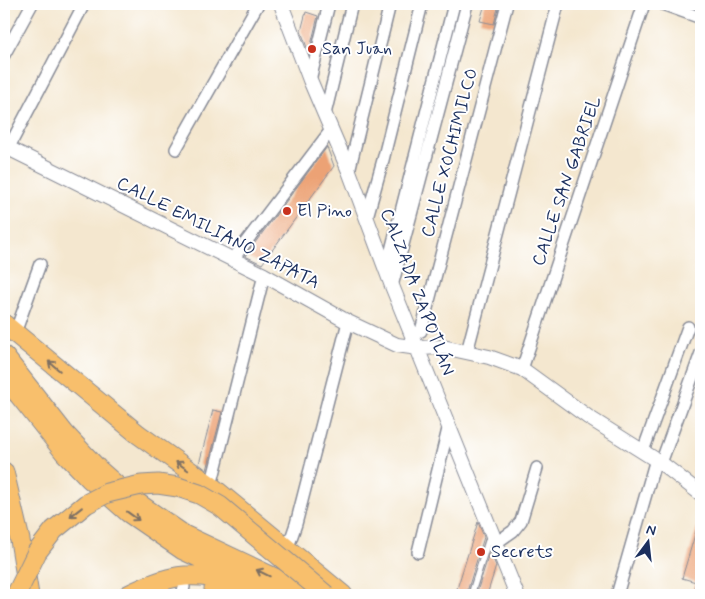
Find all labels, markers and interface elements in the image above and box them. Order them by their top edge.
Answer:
place label: San Juan [322,37,392,61]
marker: San Juan [306,43,318,55]
street label: CALLE XOCHIMILCO [416,66,484,240]
street label: CALLE SAN GABRIEL [527,92,607,269]
street label: CALLE EMILIANO ZAPATA [112,171,324,295]
place label: El Pino [297,199,352,223]
marker: El Pino [281,205,293,217]
street label: CALZADA ZAPOTLÁN [374,205,460,379]
one-way arrow [48,360,61,371]
one-way arrow [176,460,189,471]
one-way arrow [70,507,83,518]
one-way arrow [126,511,140,521]
north arrow [622,516,672,566]
text: N [644,521,658,540]
place label: Secrets [491,540,553,564]
marker: Secrets [475,546,487,558]
one-way arrow [256,567,271,577]

